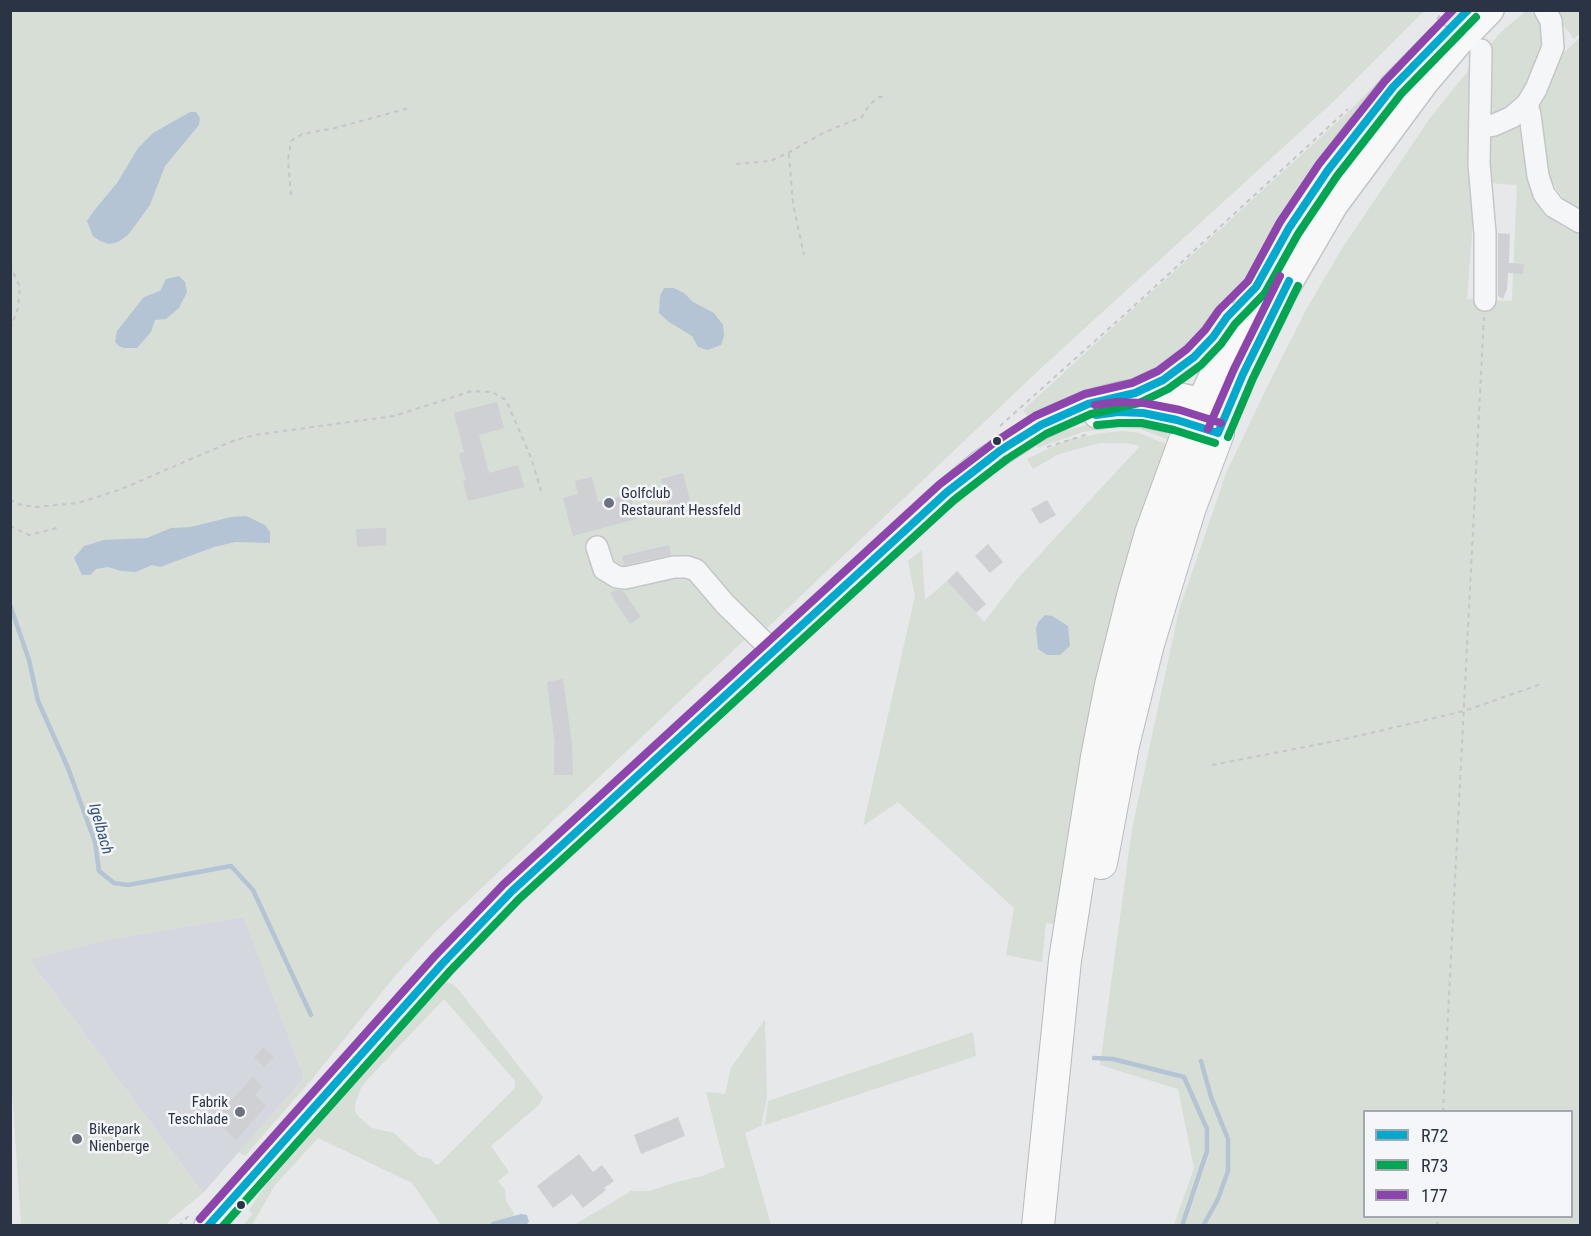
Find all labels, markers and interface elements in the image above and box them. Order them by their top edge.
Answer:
unlabelled marker [991,435,1003,447]
place label: Golfclub Restaurant Hessfeld [621,485,741,520]
marker: Golfclub Restaurant Hessfeld [602,496,616,510]
water label: Igelbach [84,801,116,857]
place label: Fabrik Teschlade [168,1094,228,1129]
marker: Fabrik Teschlade [233,1105,247,1119]
legend [1363,1110,1573,1218]
place label: Bikepark Nienberge [89,1121,149,1156]
text: R72 [1421,1125,1448,1146]
marker: Bikepark Nienberge [70,1132,84,1146]
text: R73 [1421,1155,1448,1176]
text: 177 [1421,1185,1448,1206]
unlabelled marker [235,1199,247,1211]

